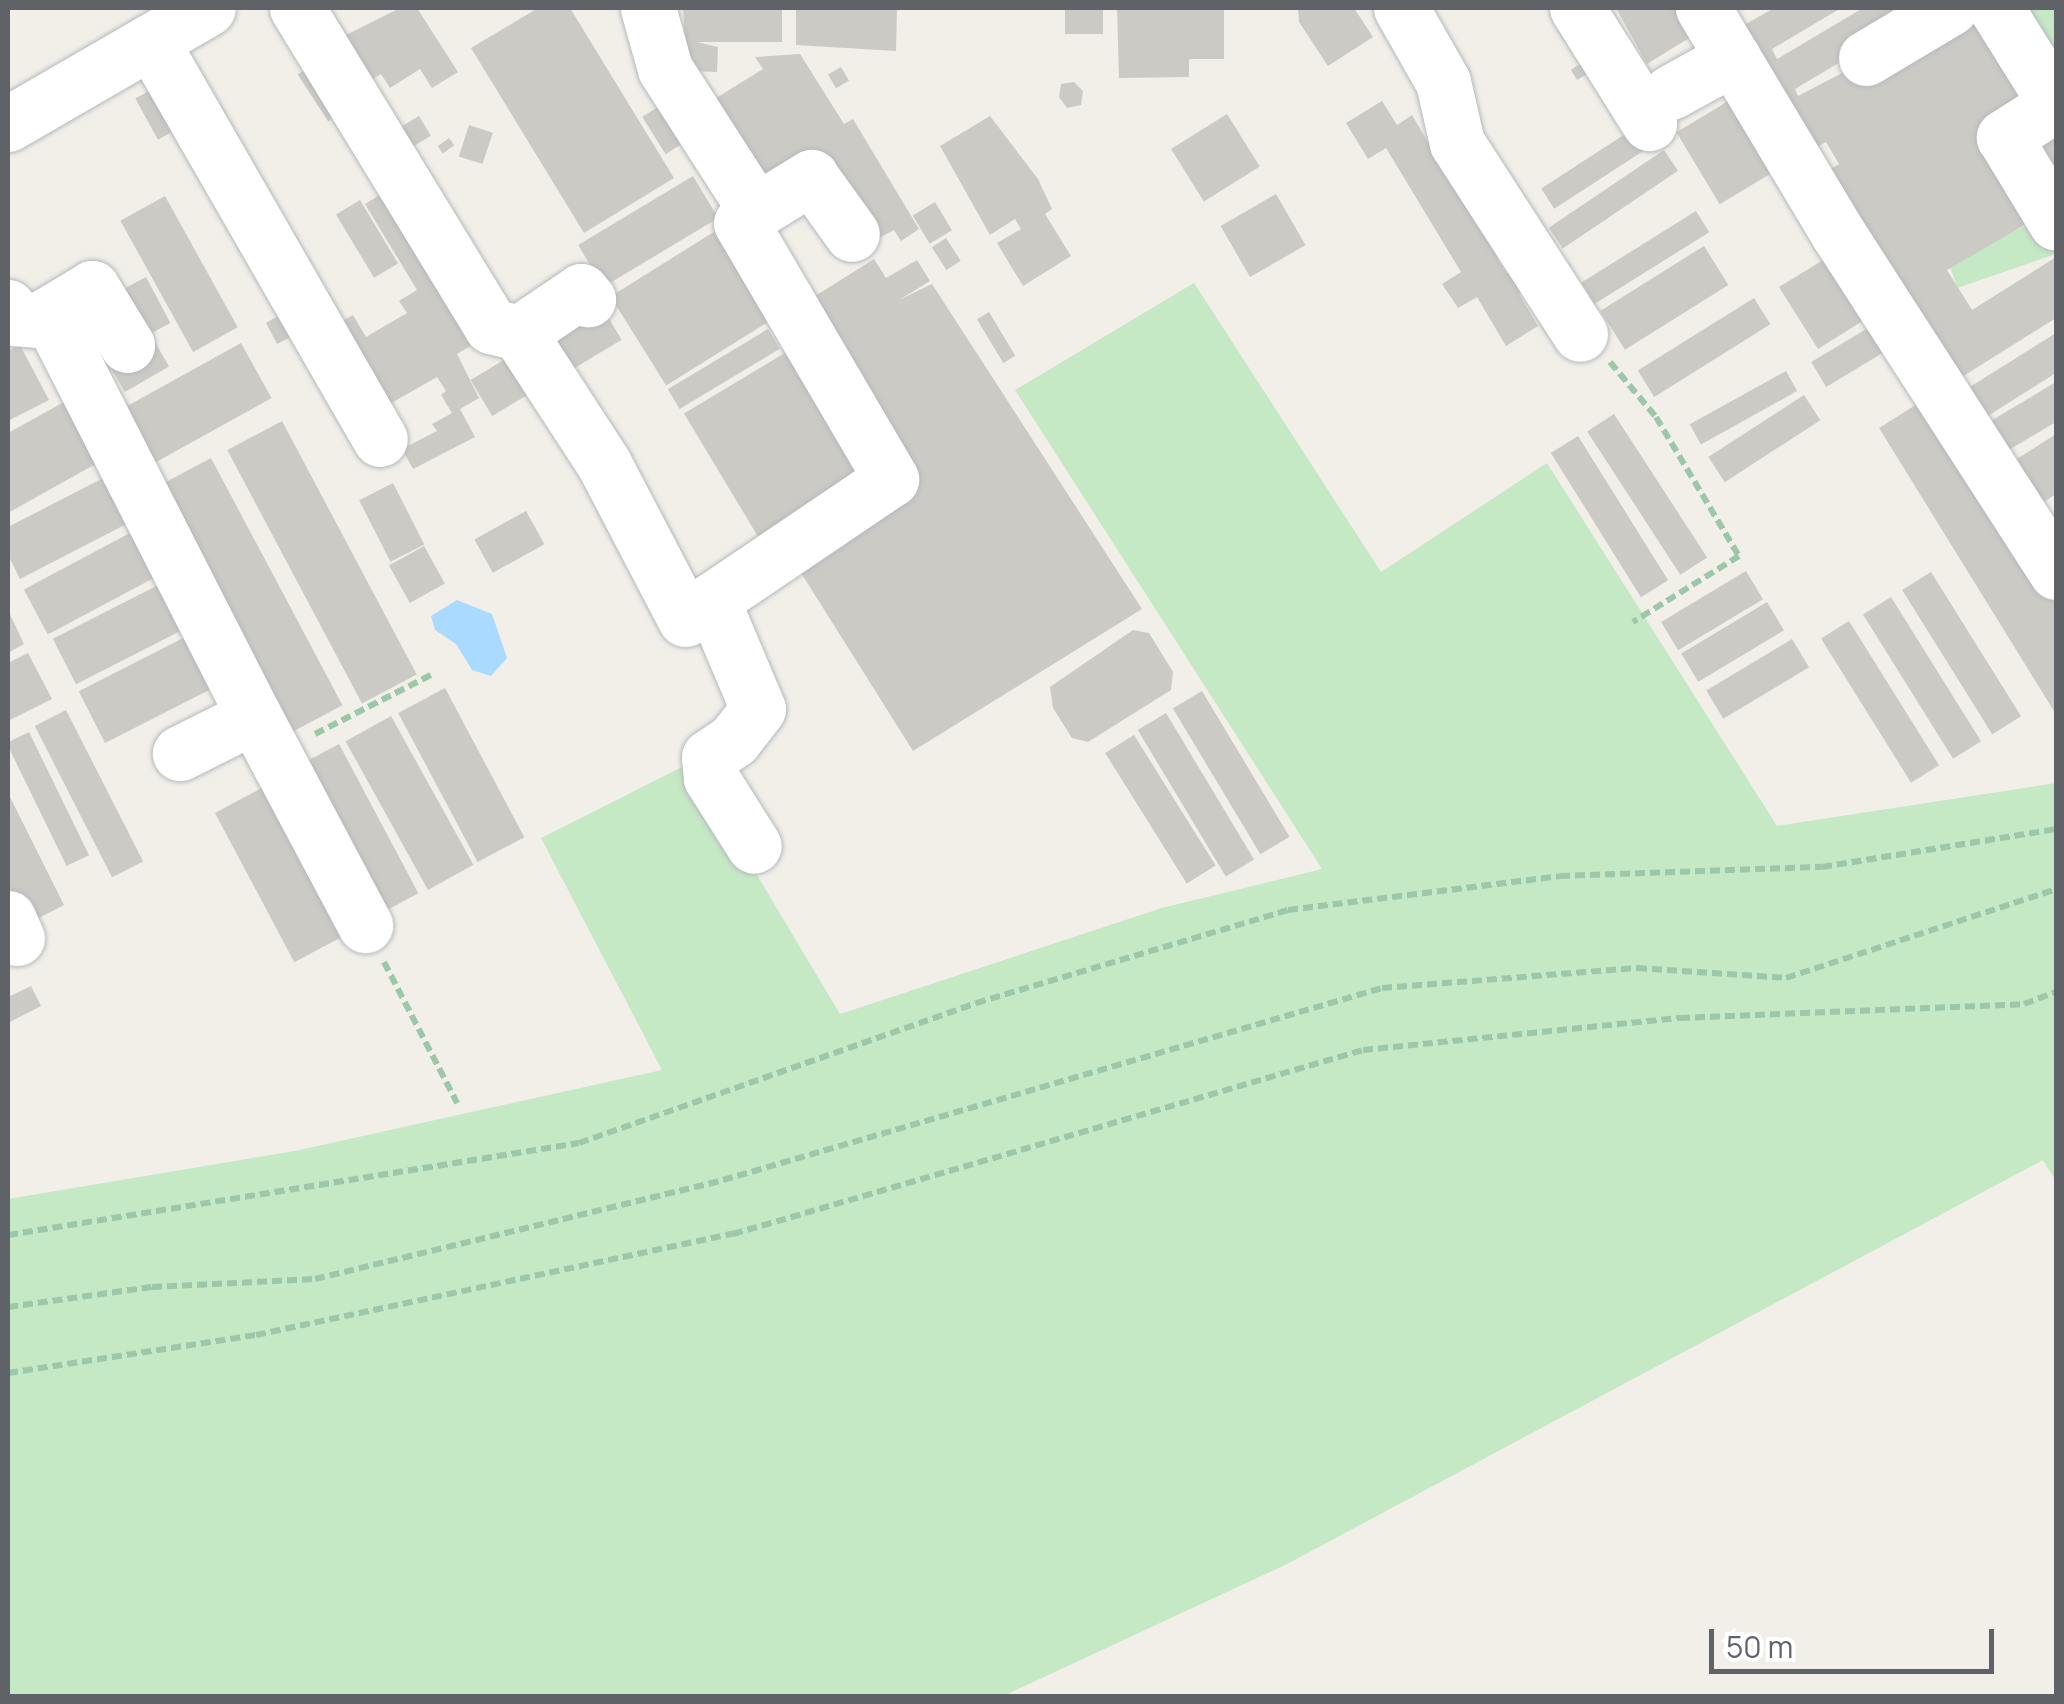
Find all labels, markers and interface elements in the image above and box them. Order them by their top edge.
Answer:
scale bar [1714,1609,1999,1671]
text: 50 m [1726,1626,1793,1667]

